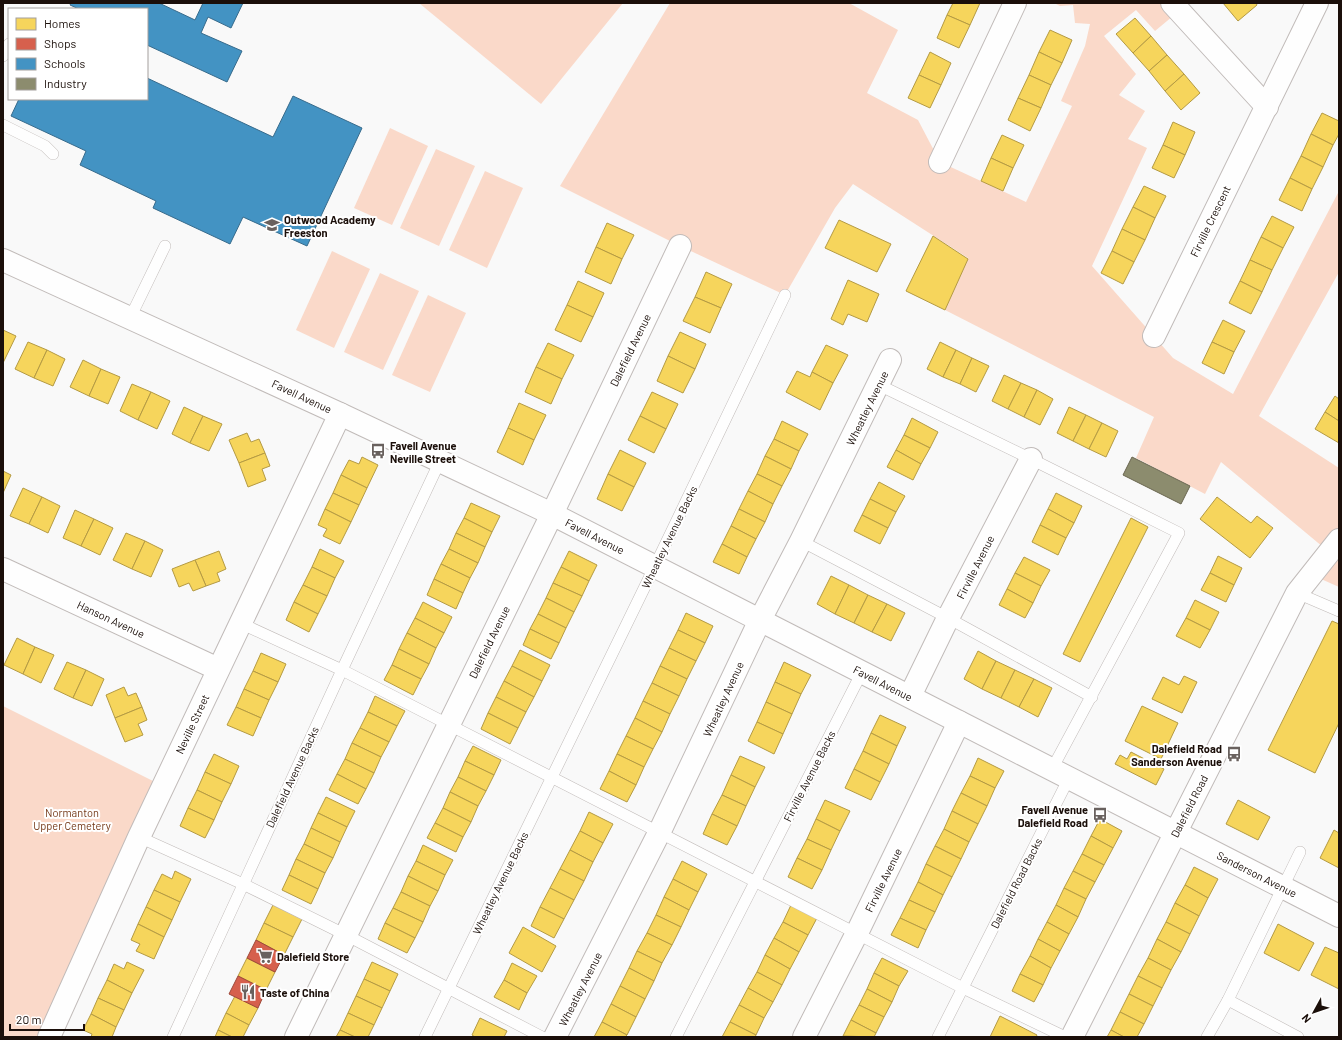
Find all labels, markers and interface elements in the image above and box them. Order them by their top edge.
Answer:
legend [8,8,148,100]
text: Homes [44,16,81,30]
text: Shops [44,36,77,50]
text: Schools [44,56,85,70]
text: Industry [44,76,87,90]
street label: Firville Crescent [1187,183,1233,259]
place label: Outwood Academy Freeston [284,213,376,239]
school or university icon: Outwood Academy Freeston [263,216,281,234]
street label: Dalefield Avenue [607,312,653,388]
street label: Wheatley Avenue [843,368,891,447]
street label: Favell Avenue [270,376,334,416]
place label: Favell Avenue Neville Street [390,439,456,465]
bus stop icon: Favell Avenue Neville Street [369,442,387,460]
street label: Wheatley Avenue Backs [638,484,700,590]
street label: Favell Avenue [563,516,627,557]
street label: Firville Avenue [953,533,997,601]
street label: Hanson Avenue [75,598,147,640]
street label: Dalefield Avenue [466,604,512,680]
street label: Wheatley Avenue [700,659,746,739]
street label: Favell Avenue [851,663,915,704]
street label: Neville Street [173,692,211,756]
street label: Dalefield Avenue Backs [263,724,321,830]
street label: Firville Avenue Backs [780,728,838,824]
place label: Dalefield Road Sanderson Avenue [1131,742,1222,768]
bus stop icon: Dalefield Road Sanderson Avenue [1225,745,1243,763]
street label: Dalefield Road [1168,773,1210,839]
place label: Favell Avenue Dalefield Road [1018,803,1088,829]
park label: Normanton Upper Cemetery [33,806,111,832]
bus stop icon: Favell Avenue Dalefield Road [1091,806,1109,824]
street label: Wheatley Avenue Backs [469,830,531,936]
street label: Dalefield Road Backs [988,836,1044,930]
street label: Firville Avenue [862,846,904,914]
street label: Sanderson Avenue [1215,848,1299,900]
supermarket icon: Dalefield Store [256,947,274,965]
place label: Dalefield Store [277,950,349,963]
street label: Wheatley Avenue [556,950,604,1028]
restaurant icon: Taste of China [239,983,257,1001]
place label: Taste of China [260,986,330,999]
north arrow [1294,992,1334,1032]
scale bar [10,1006,84,1032]
text: 20 m [16,1012,42,1026]
text: N [1299,1012,1313,1026]

